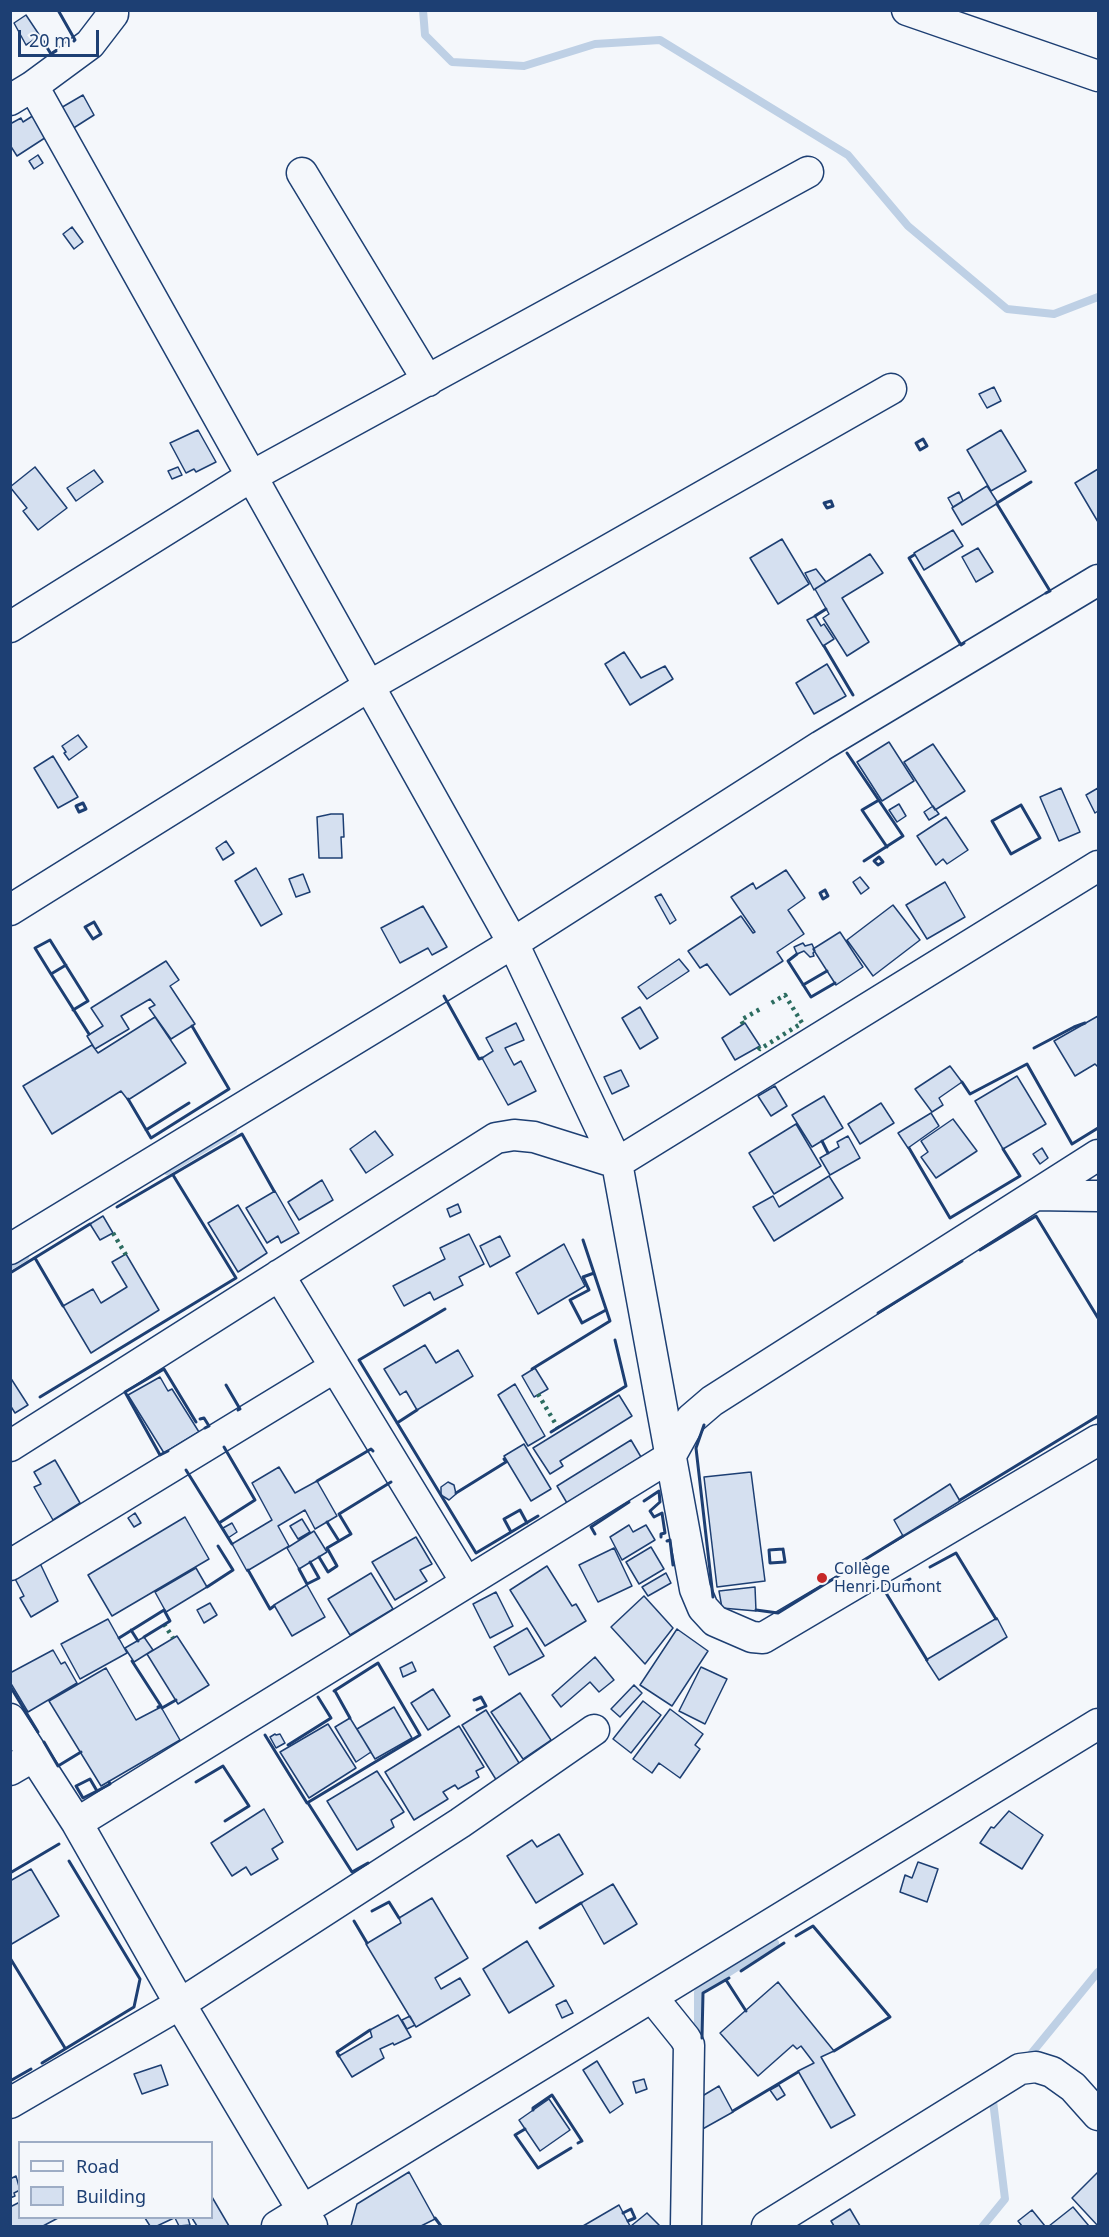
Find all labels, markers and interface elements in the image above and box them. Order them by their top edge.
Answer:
scale bar [21,18,102,56]
text: 20 m [29,28,71,52]
place label: Collège Henri Dumont [834,1559,942,1597]
marker: Collège Henri Dumont [815,1571,829,1585]
legend [18,2141,213,2219]
text: Road [76,2154,119,2178]
text: Building [76,2184,146,2208]

